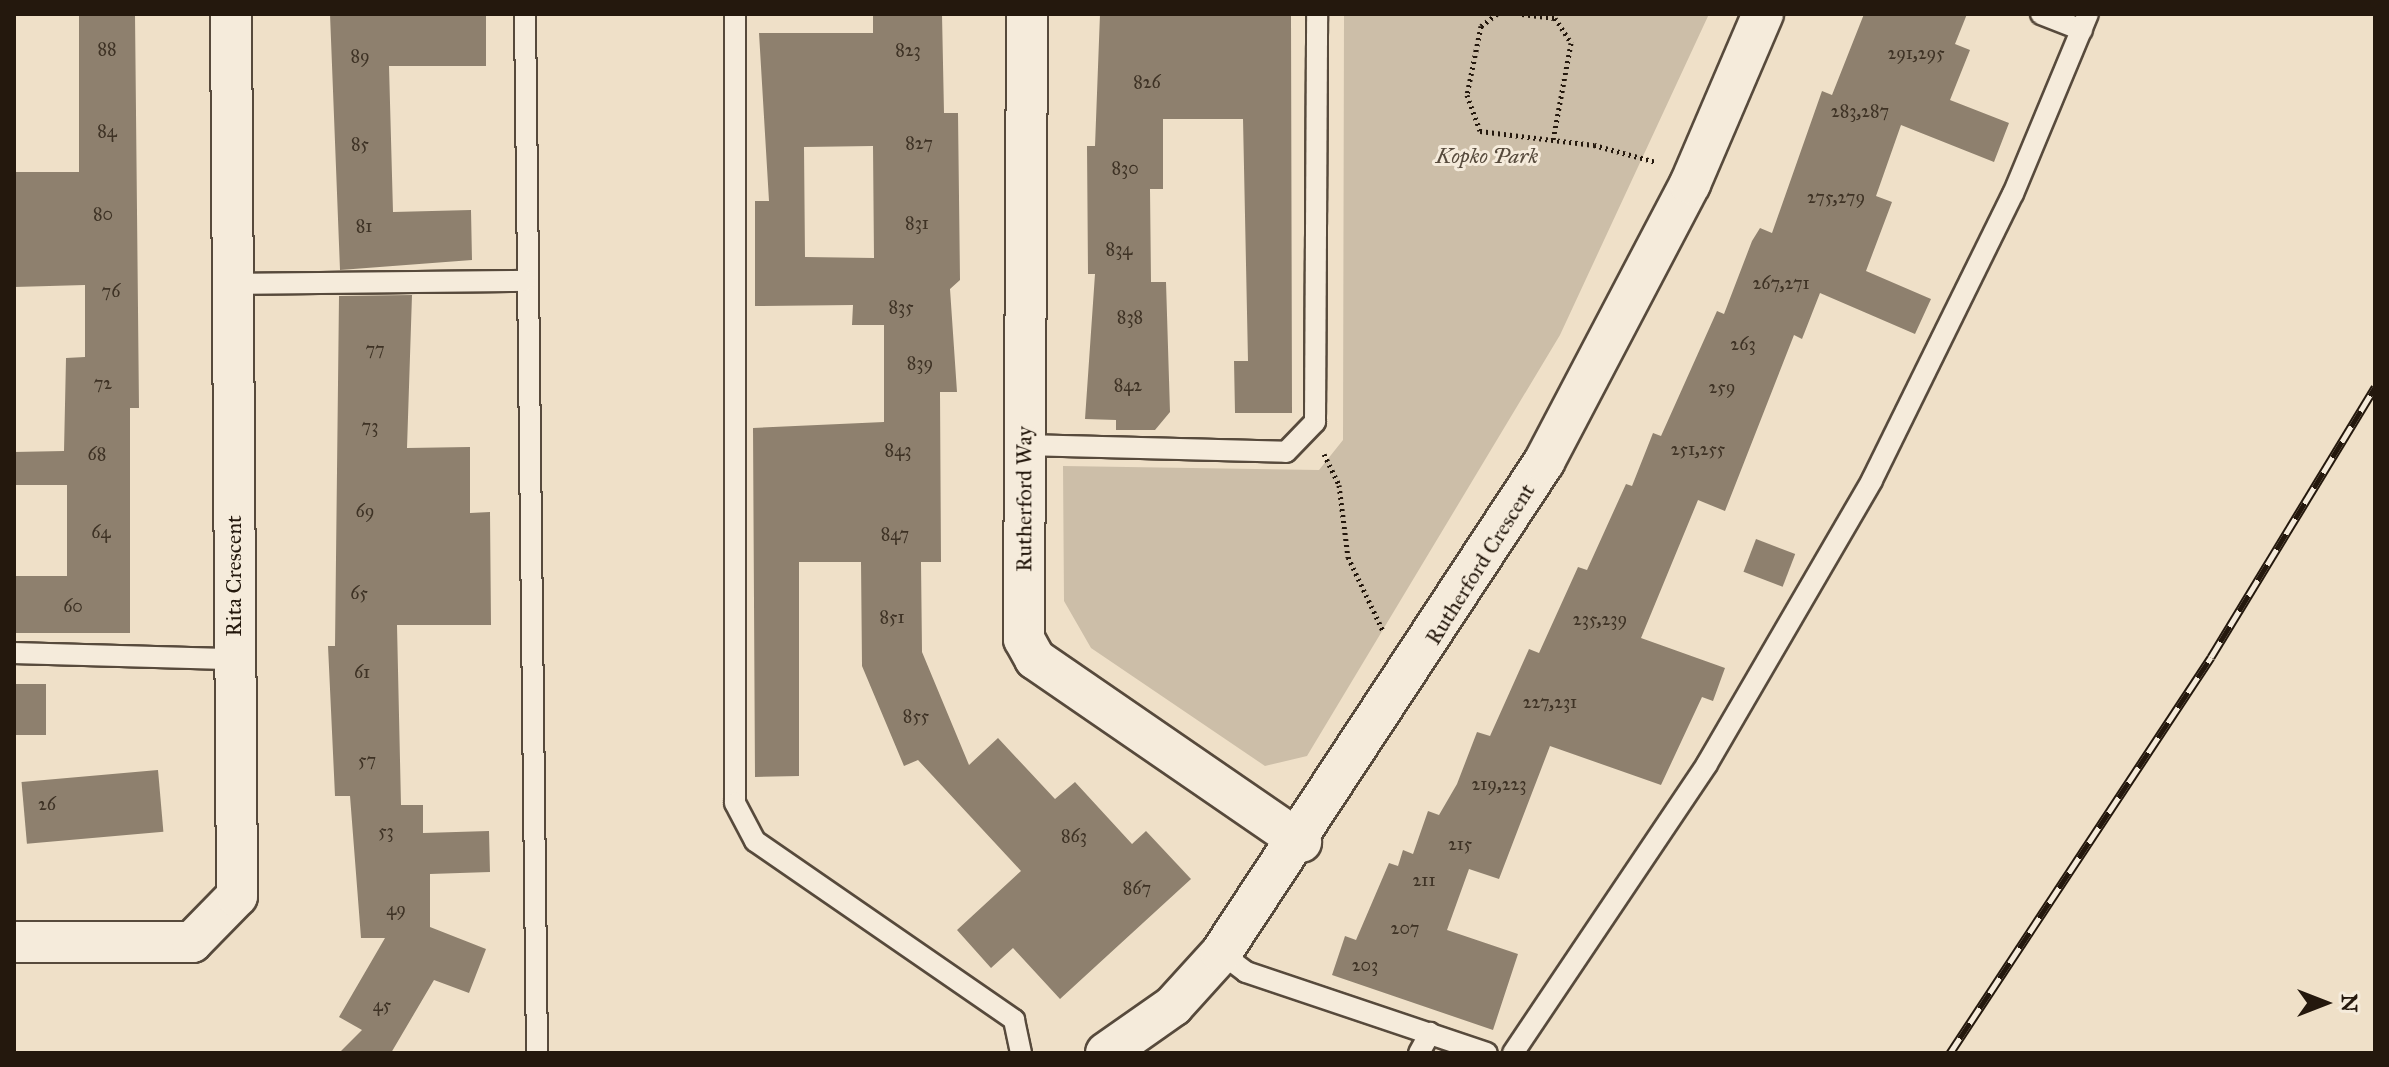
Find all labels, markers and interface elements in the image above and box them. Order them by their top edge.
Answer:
house number: 88 [97,38,117,60]
house number: 823 [895,39,921,61]
house number: 291,295 [1887,42,1945,64]
house number: 89 [350,45,370,67]
house number: 826 [1133,71,1161,93]
house number: 283,287 [1831,100,1889,122]
house number: 84 [97,120,117,142]
house number: 827 [905,132,933,154]
house number: 85 [351,133,369,155]
park label: Kopko Park [1436,143,1538,169]
house number: 830 [1111,157,1139,179]
house number: 275,279 [1807,186,1865,208]
house number: 80 [93,203,113,225]
house number: 831 [905,212,929,234]
house number: 81 [356,215,372,237]
house number: 834 [1106,238,1132,260]
house number: 267,271 [1752,272,1810,294]
house number: 76 [102,280,120,302]
house number: 835 [888,296,914,318]
house number: 838 [1117,306,1143,328]
house number: 263 [1730,333,1756,355]
house number: 77 [365,338,385,360]
house number: 839 [907,352,933,374]
house number: 72 [94,372,112,394]
house number: 842 [1114,374,1142,396]
house number: 259 [1709,376,1735,398]
house number: 73 [362,415,378,437]
street label: Rutherford Way [1011,426,1037,572]
house number: 251,255 [1671,438,1725,460]
house number: 843 [885,439,911,461]
house number: 68 [88,443,106,465]
street label: Rutherford Crescent [1420,479,1540,649]
house number: 69 [356,500,374,522]
street label: Rita Crescent [221,515,247,637]
house number: 64 [91,521,111,543]
house number: 847 [881,523,909,545]
house number: 65 [350,582,368,604]
house number: 60 [63,595,83,617]
house number: 851 [879,606,905,628]
house number: 235,239 [1573,608,1627,630]
house number: 61 [354,661,370,683]
house number: 227,231 [1523,691,1577,713]
house number: 855 [903,705,929,727]
house number: 57 [358,749,376,771]
house number: 219,223 [1471,773,1527,795]
house number: 26 [38,793,56,815]
house number: 53 [378,820,394,842]
house number: 863 [1061,825,1087,847]
house number: 215 [1448,833,1472,855]
house number: 211 [1412,869,1436,891]
house number: 867 [1123,877,1151,899]
house number: 49 [386,898,406,920]
house number: 207 [1391,917,1419,939]
house number: 203 [1352,954,1378,976]
north arrow [2285,963,2365,1043]
house number: 45 [373,994,391,1016]
text: N [2336,994,2363,1012]

